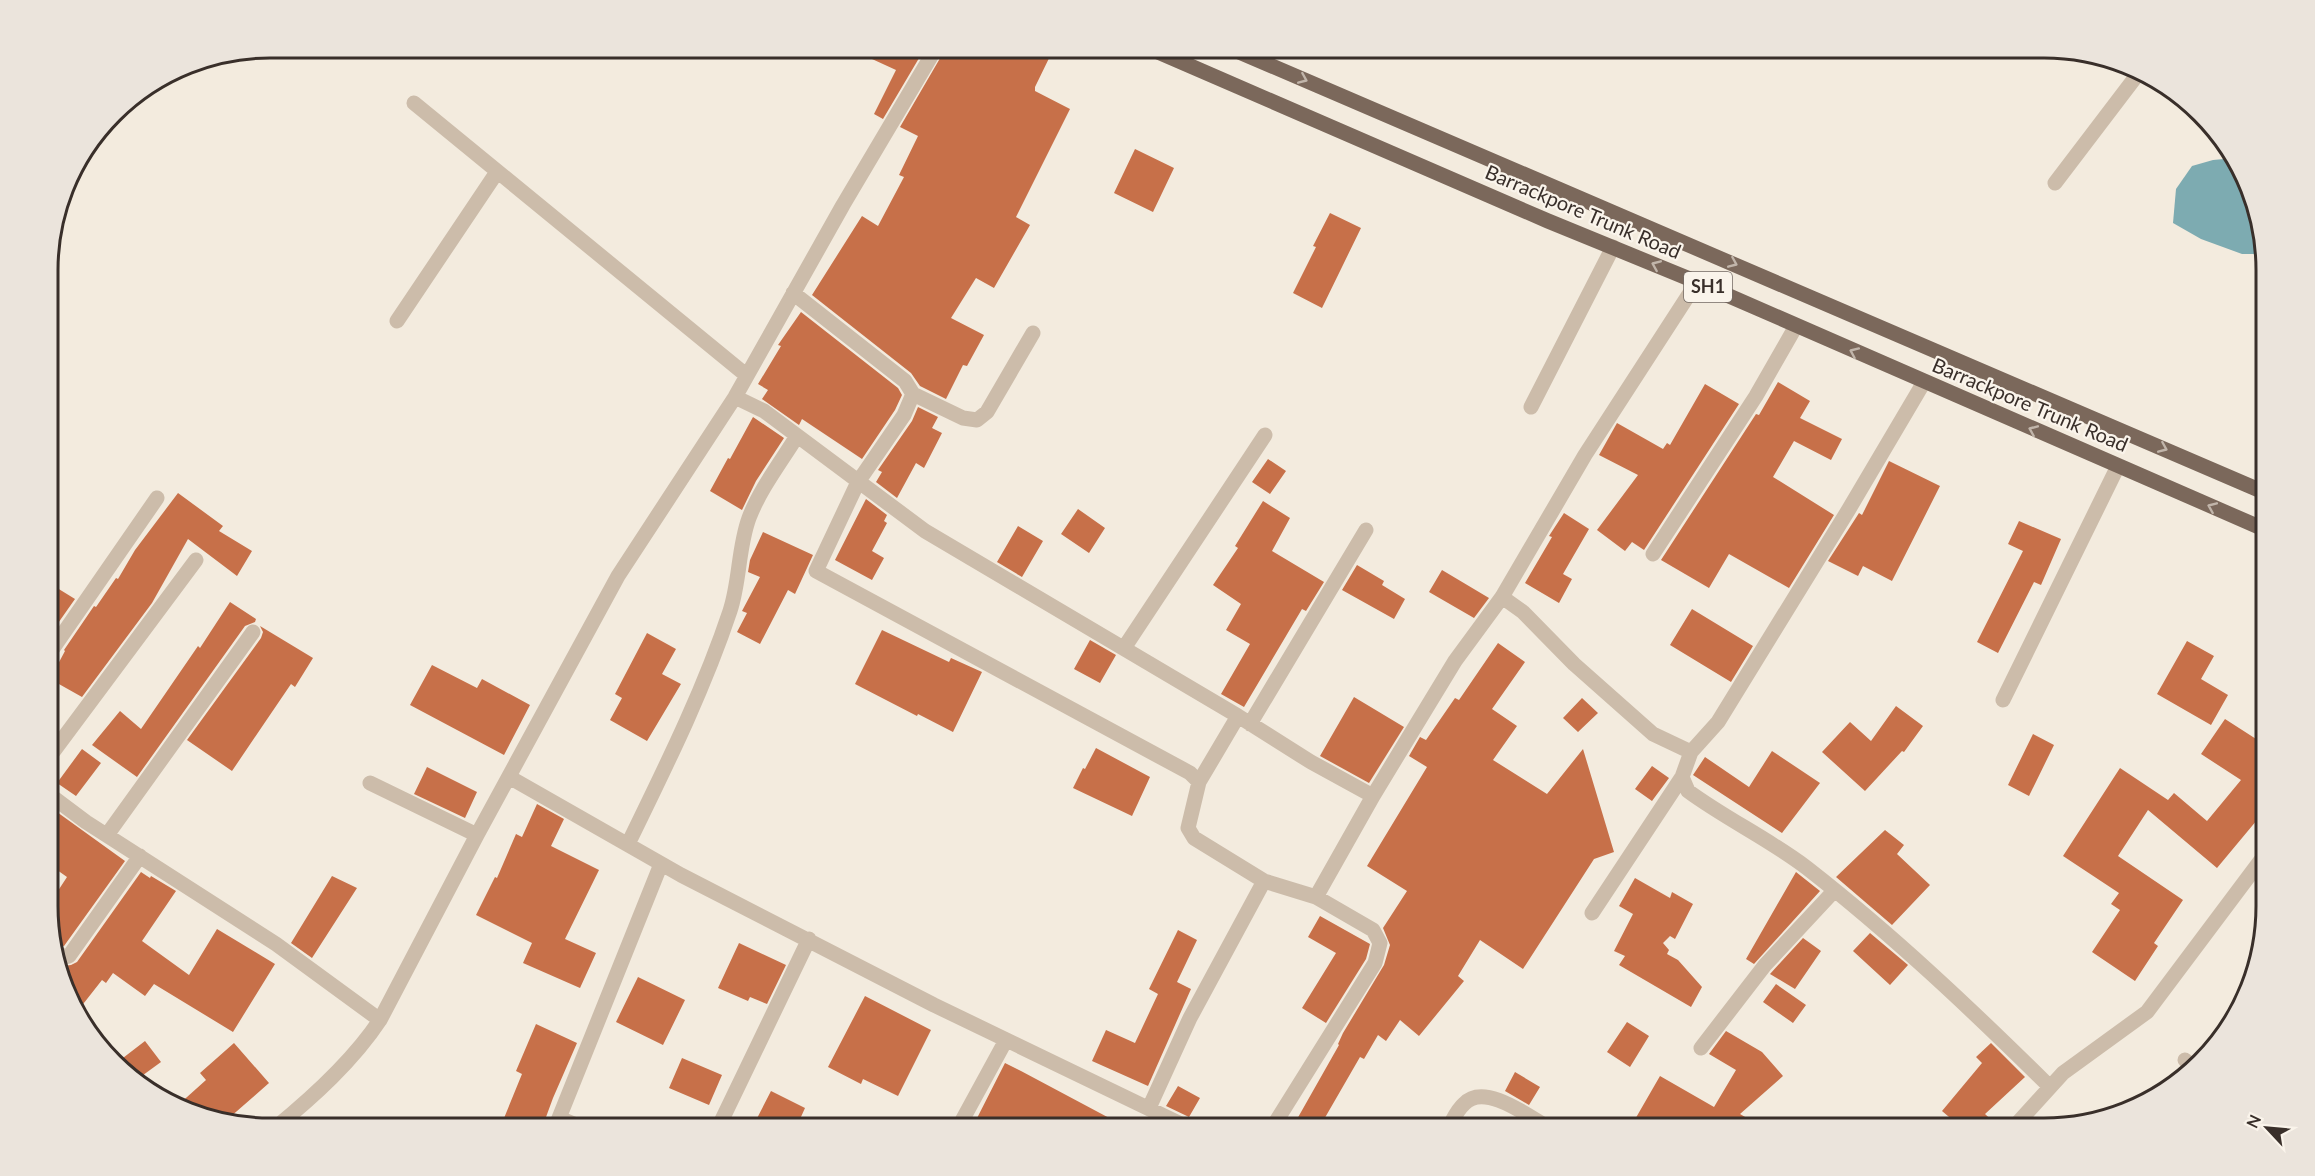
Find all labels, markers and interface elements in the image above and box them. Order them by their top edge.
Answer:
one-way arrow [1297,72,1308,84]
street label: Barrackpore Trunk Road [1482,159,1685,263]
one-way arrow [1727,256,1738,268]
one-way arrow [1652,260,1663,272]
road number: SH1 [1684,272,1732,302]
one-way arrow [1850,347,1861,359]
street label: Barrackpore Trunk Road [1929,352,2132,456]
one-way arrow [2029,425,2040,437]
one-way arrow [2157,441,2168,453]
one-way arrow [2208,502,2219,514]
north arrow [2237,1098,2297,1158]
text: N [2242,1112,2264,1131]

